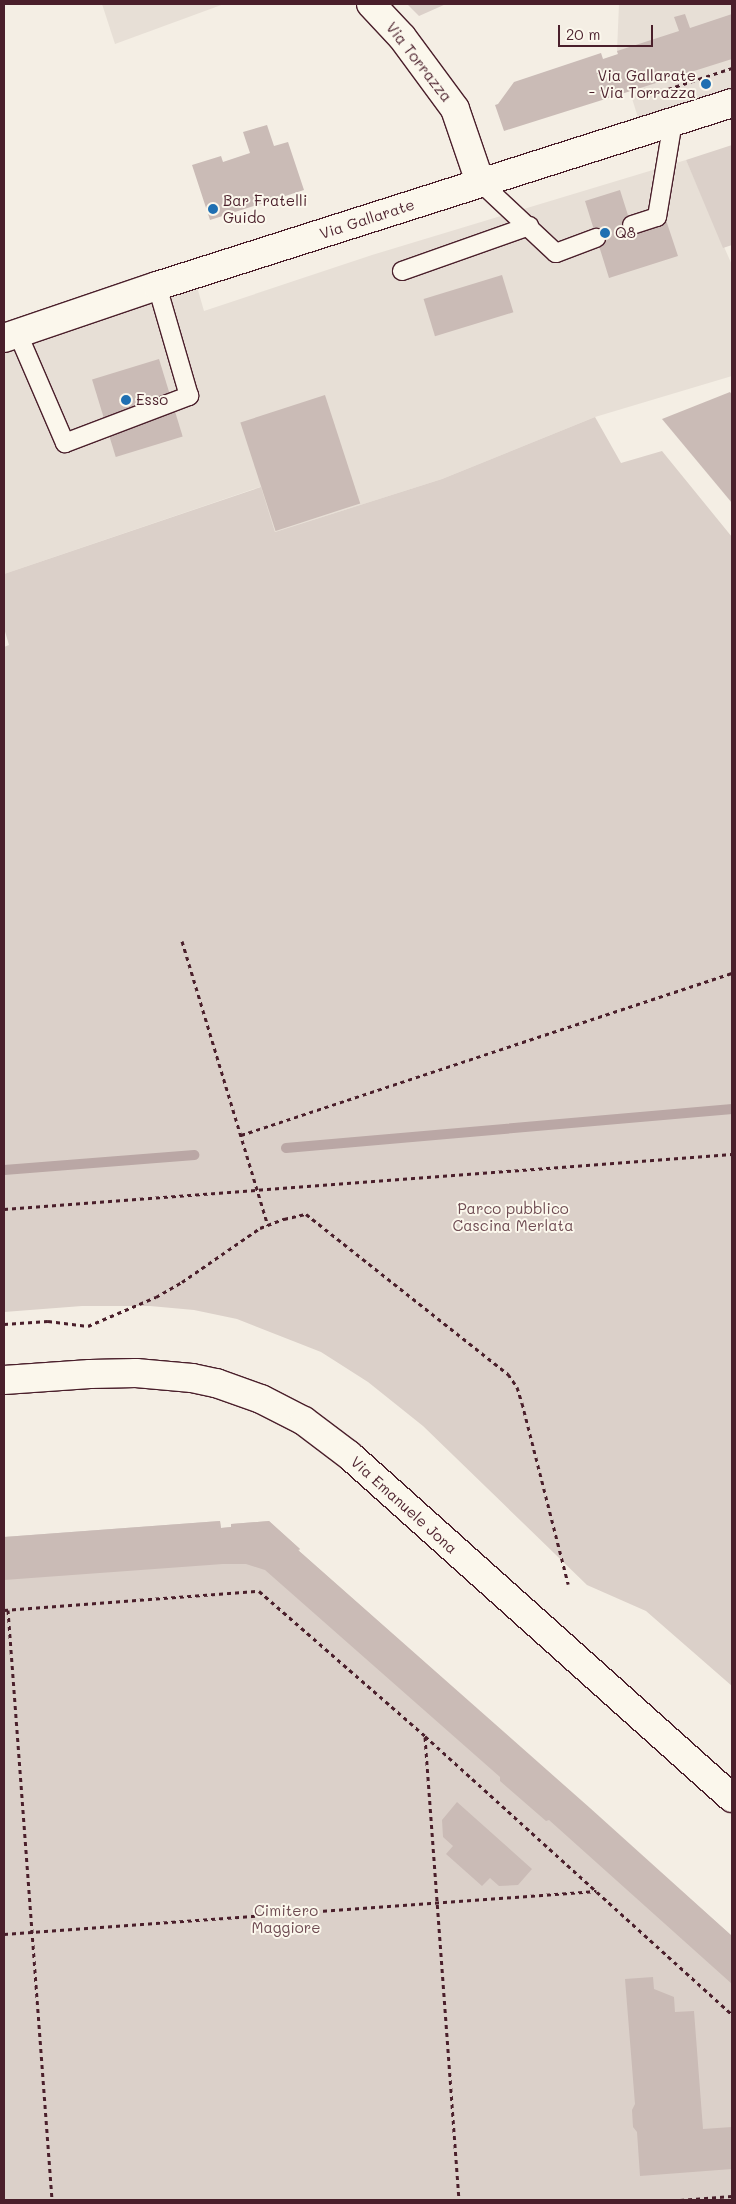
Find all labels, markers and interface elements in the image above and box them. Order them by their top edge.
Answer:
scale bar [561,15,656,47]
street label: Via Torrazza [382,19,456,105]
text: 20 m [566,24,600,44]
place label: Via Gallarate - Via Torrazza [589,66,696,101]
marker: Via Gallarate - Via Torrazza [700,78,712,90]
place label: Bar Fratelli Guido [223,191,307,226]
street label: Via Gallarate [317,195,417,243]
marker: Bar Fratelli Guido [207,203,219,215]
place label: Q8 [615,224,636,242]
marker: Q8 [599,227,611,239]
place label: Esso [136,391,168,409]
marker: Esso [120,394,132,406]
park label: Parco pubblico Cascina Merlata [452,1199,574,1234]
street label: Via Emanuele Jona [347,1453,461,1557]
park label: Cimitero Maggiore [252,1901,320,1936]

